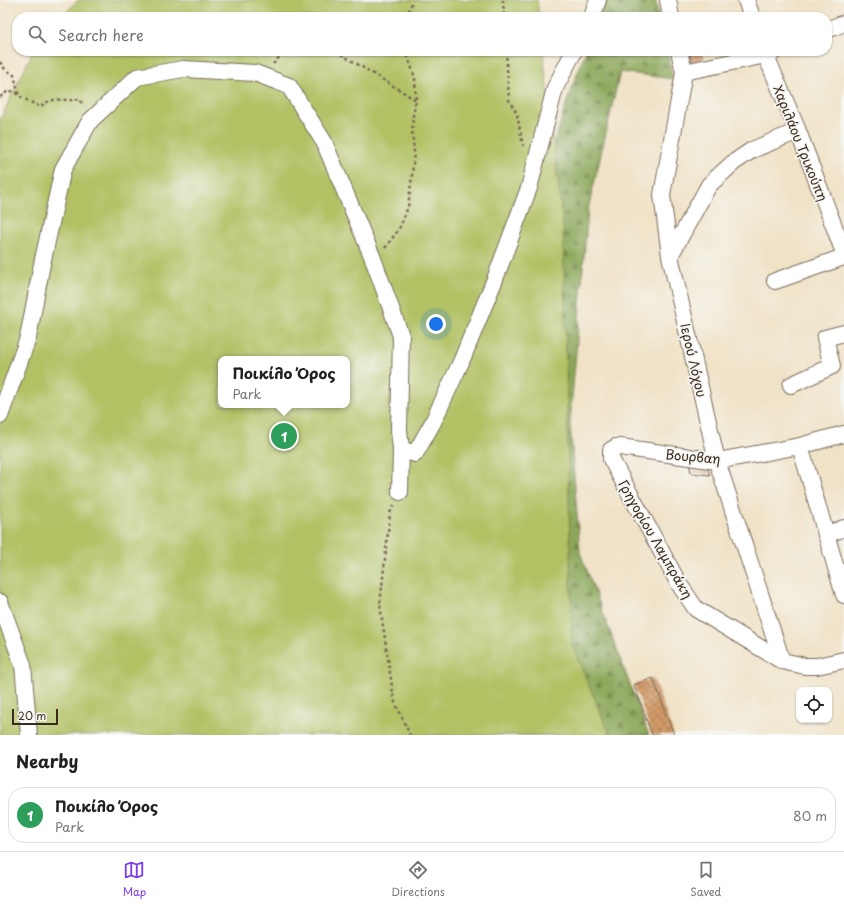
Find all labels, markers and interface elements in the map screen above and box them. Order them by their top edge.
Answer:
search box [12,12,832,56]
icon: search [26,23,48,45]
text: Search here [58,23,144,46]
street label: Χαριλάου Τρικούπη [769,82,833,204]
your location [426,314,446,334]
street label: Ιερού Λόχου [676,321,712,399]
popup [218,356,350,408]
text: Ποικίλο Όρος [232,361,336,384]
text: Park [232,384,262,403]
pin: 1 [271,421,297,451]
street label: Βουρβαη [665,444,721,468]
street label: Γρηγορίου Λαμπράκη [614,476,698,602]
map controls [796,687,832,723]
button: locate [796,687,832,723]
scale bar [12,707,58,726]
text: 20 m [18,707,46,724]
text: Nearby [16,748,78,774]
text: Ποικίλο Όρος [55,794,158,817]
text: 1 [27,806,33,825]
text: 80 m [793,806,827,825]
text: Park [55,817,84,836]
tab: Map [123,859,146,900]
tab: Directions [391,859,445,900]
tab: Saved [690,859,721,900]

